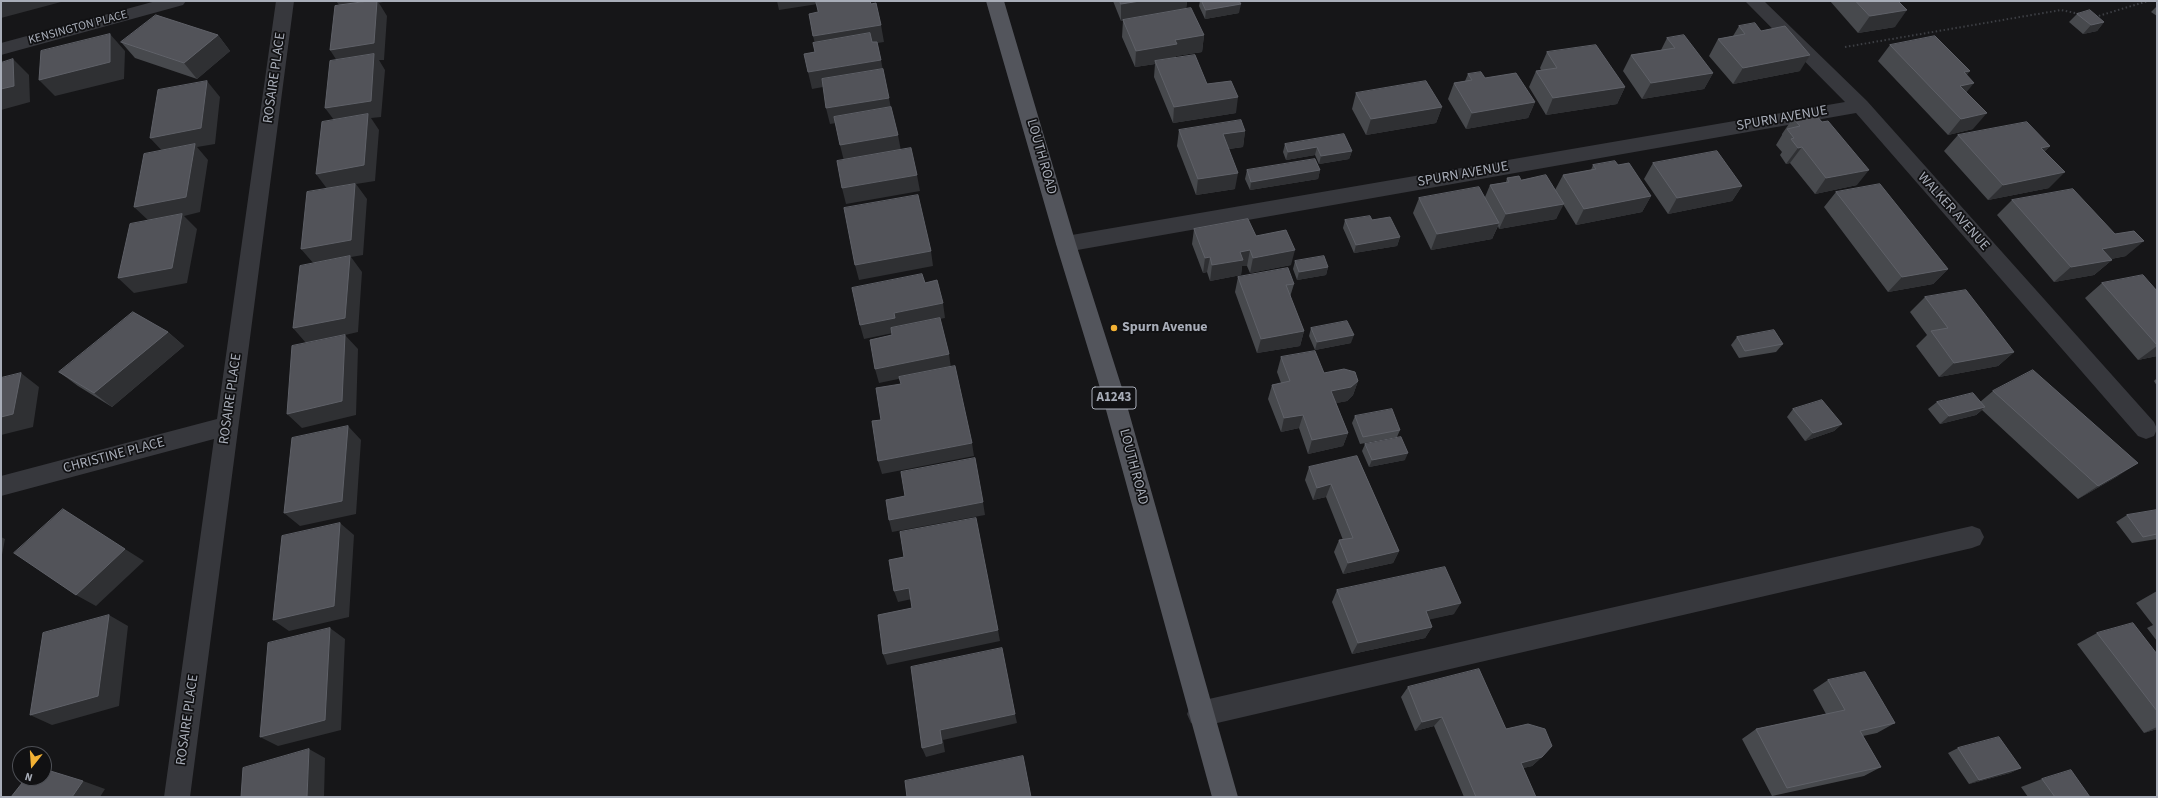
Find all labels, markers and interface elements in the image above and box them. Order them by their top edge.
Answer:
street label: KENSINGTON PLACE [27,8,129,48]
street label: ROSAIRE PLACE [260,31,290,125]
street label: SPURN AVENUE [1735,103,1829,135]
street label: LOUTH ROAD [1022,117,1060,197]
street label: SPURN AVENUE [1416,159,1510,191]
street label: WALKER AVENUE [1914,170,1992,254]
place label: Spurn Avenue [1122,320,1208,336]
marker: Spurn Avenue [1109,323,1119,333]
street label: ROSAIRE PLACE [216,352,246,446]
road number: A1243 [1092,387,1136,409]
street label: LOUTH ROAD [1115,427,1151,507]
street label: CHRISTINE PLACE [62,434,166,478]
street label: ROSAIRE PLACE [173,673,203,767]
north arrow [12,746,52,786]
text: N [23,769,34,785]

